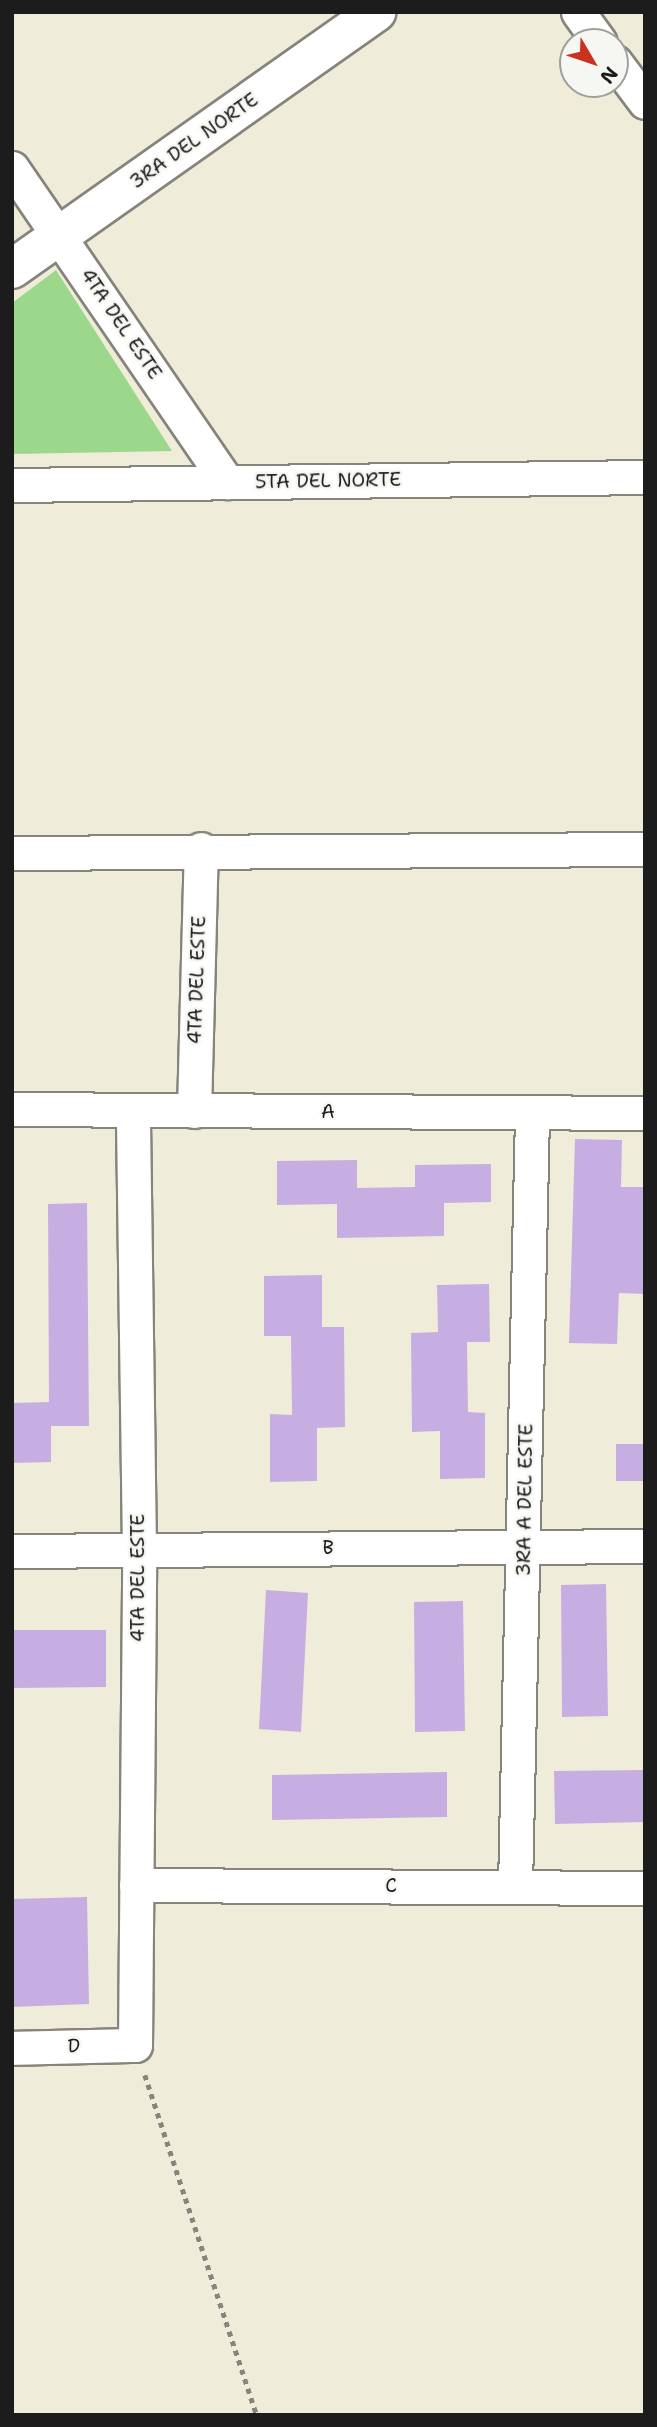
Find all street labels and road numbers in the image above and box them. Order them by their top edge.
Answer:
street label: 3RA DEL NORTE [126,88,262,194]
street label: 4TA DEL ESTE [76,264,166,384]
street label: 5TA DEL NORTE [255,468,401,494]
street label: 4TA DEL ESTE [183,915,211,1045]
street label: A [321,1101,335,1123]
street label: 3RA A DEL ESTE [512,1423,538,1577]
street label: 4TA DEL ESTE [127,1514,149,1642]
street label: B [322,1537,334,1559]
street label: C [385,1875,397,1897]
street label: D [68,2034,80,2058]

